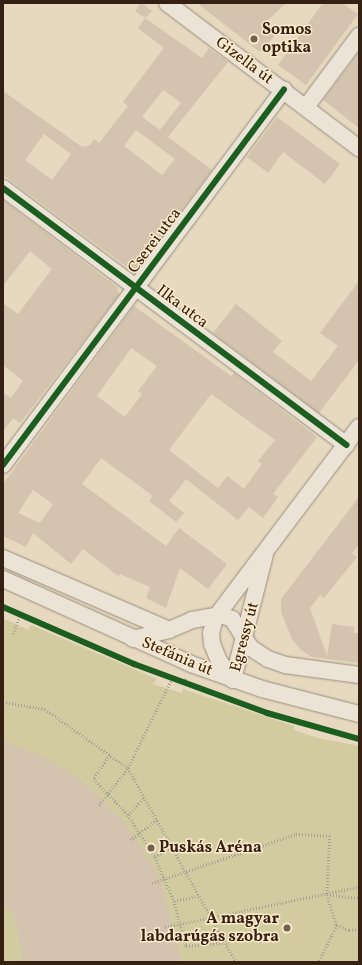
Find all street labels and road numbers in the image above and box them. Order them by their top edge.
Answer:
street label: Gizella út [211,33,277,89]
street label: Cserei utca [124,205,186,277]
street label: Ilka utca [152,281,212,333]
street label: Egressy út [226,600,264,674]
street label: Stefánia út [139,633,215,681]

